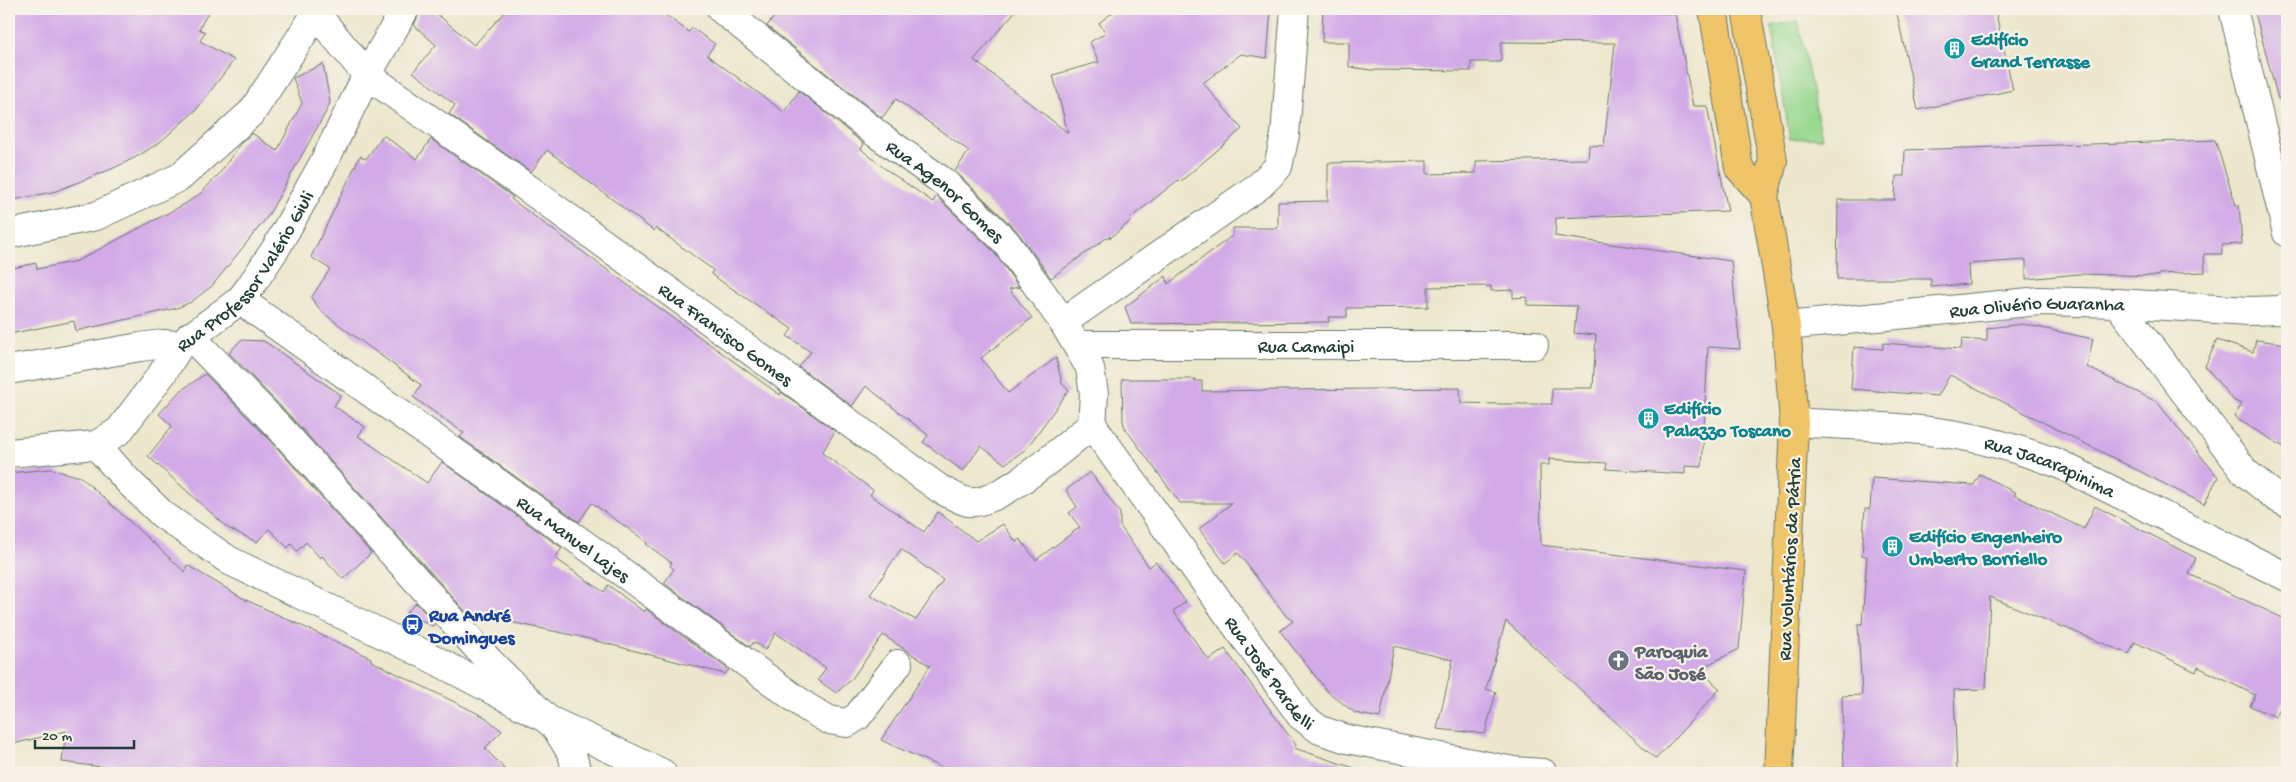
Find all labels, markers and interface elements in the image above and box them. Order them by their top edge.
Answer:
place label: Edifício Grand Terrasse [1971,30,2091,75]
building icon: Edifício Grand Terrasse [1943,37,1967,61]
street label: Rua Agenor Gomes [880,136,1008,250]
street label: Rua Professor Valério Giuli [173,188,321,359]
street label: Rua Francisco Gomes [653,279,797,393]
street label: Rua Olivério Guaranha [1949,293,2127,325]
street label: Rua Camaipi [1258,337,1354,360]
place label: Edifício Palazzo Toscano [1663,399,1791,444]
building icon: Edifício Palazzo Toscano [1636,406,1660,430]
street label: Rua Jacarapinima [1981,433,2119,506]
street label: Rua Voluntários da Pátria [1775,456,1808,661]
street label: Rua Manuel Lajes [511,492,634,589]
place label: Edifício Engenheiro Umberto Borriello [1909,527,2062,572]
building icon: Edifício Engenheiro Umberto Borriello [1881,534,1905,558]
place label: Rua André Domingues [427,606,515,651]
bus stop icon: Rua André Domingues [401,613,425,637]
street label: Rua José Pardelli [1218,613,1318,737]
place label: Paroquia São José [1634,642,1709,687]
church icon: Paroquia São José [1607,649,1631,673]
scale bar [35,717,134,749]
text: 20 m [42,728,72,746]

